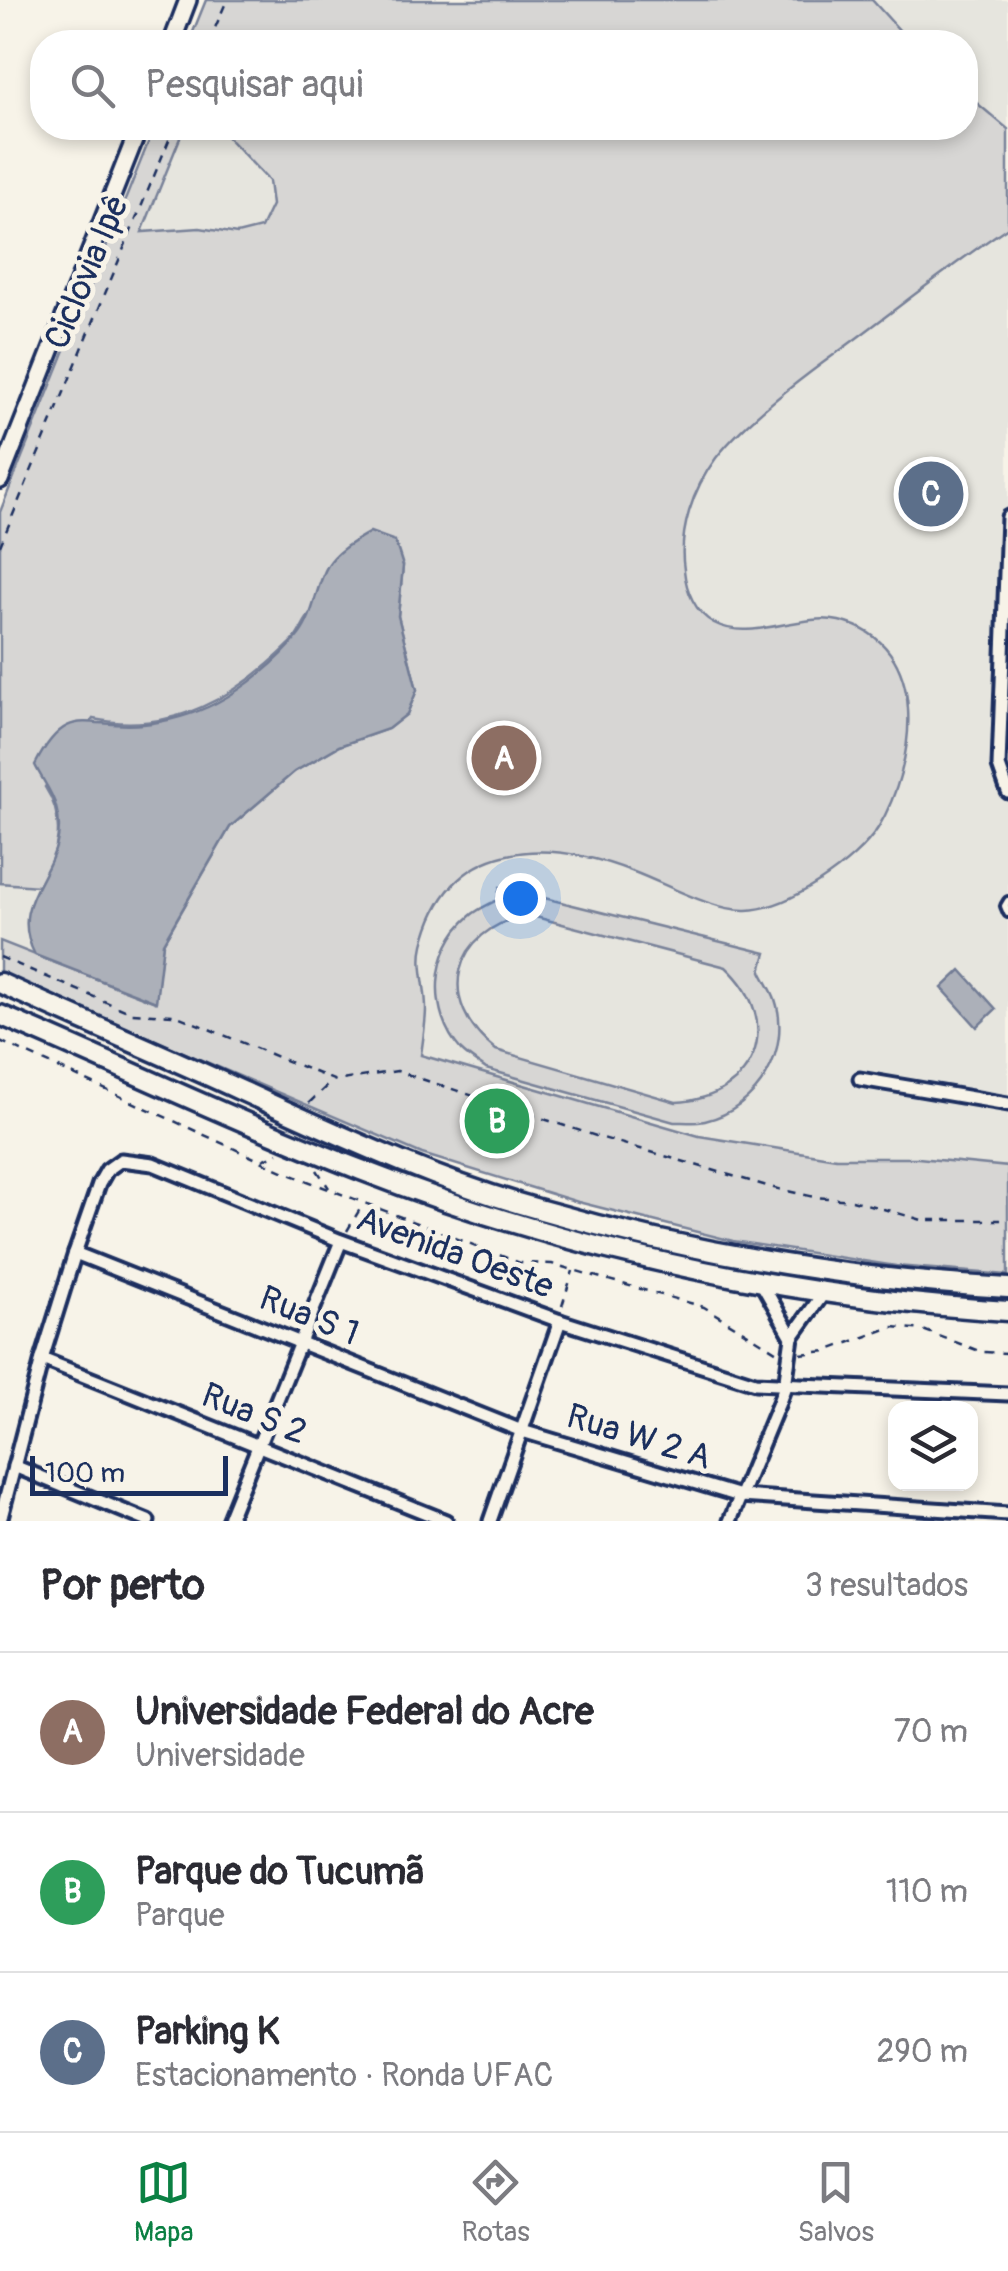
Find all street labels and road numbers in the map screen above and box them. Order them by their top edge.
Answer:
street label: Ciclovia Ipê [35,188,139,356]
street label: Avenida Oeste [350,1197,560,1309]
street label: Rua S 1 [253,1276,365,1356]
street label: Rua S 2 [195,1373,313,1455]
street label: Rua W 2 A [561,1394,717,1480]

